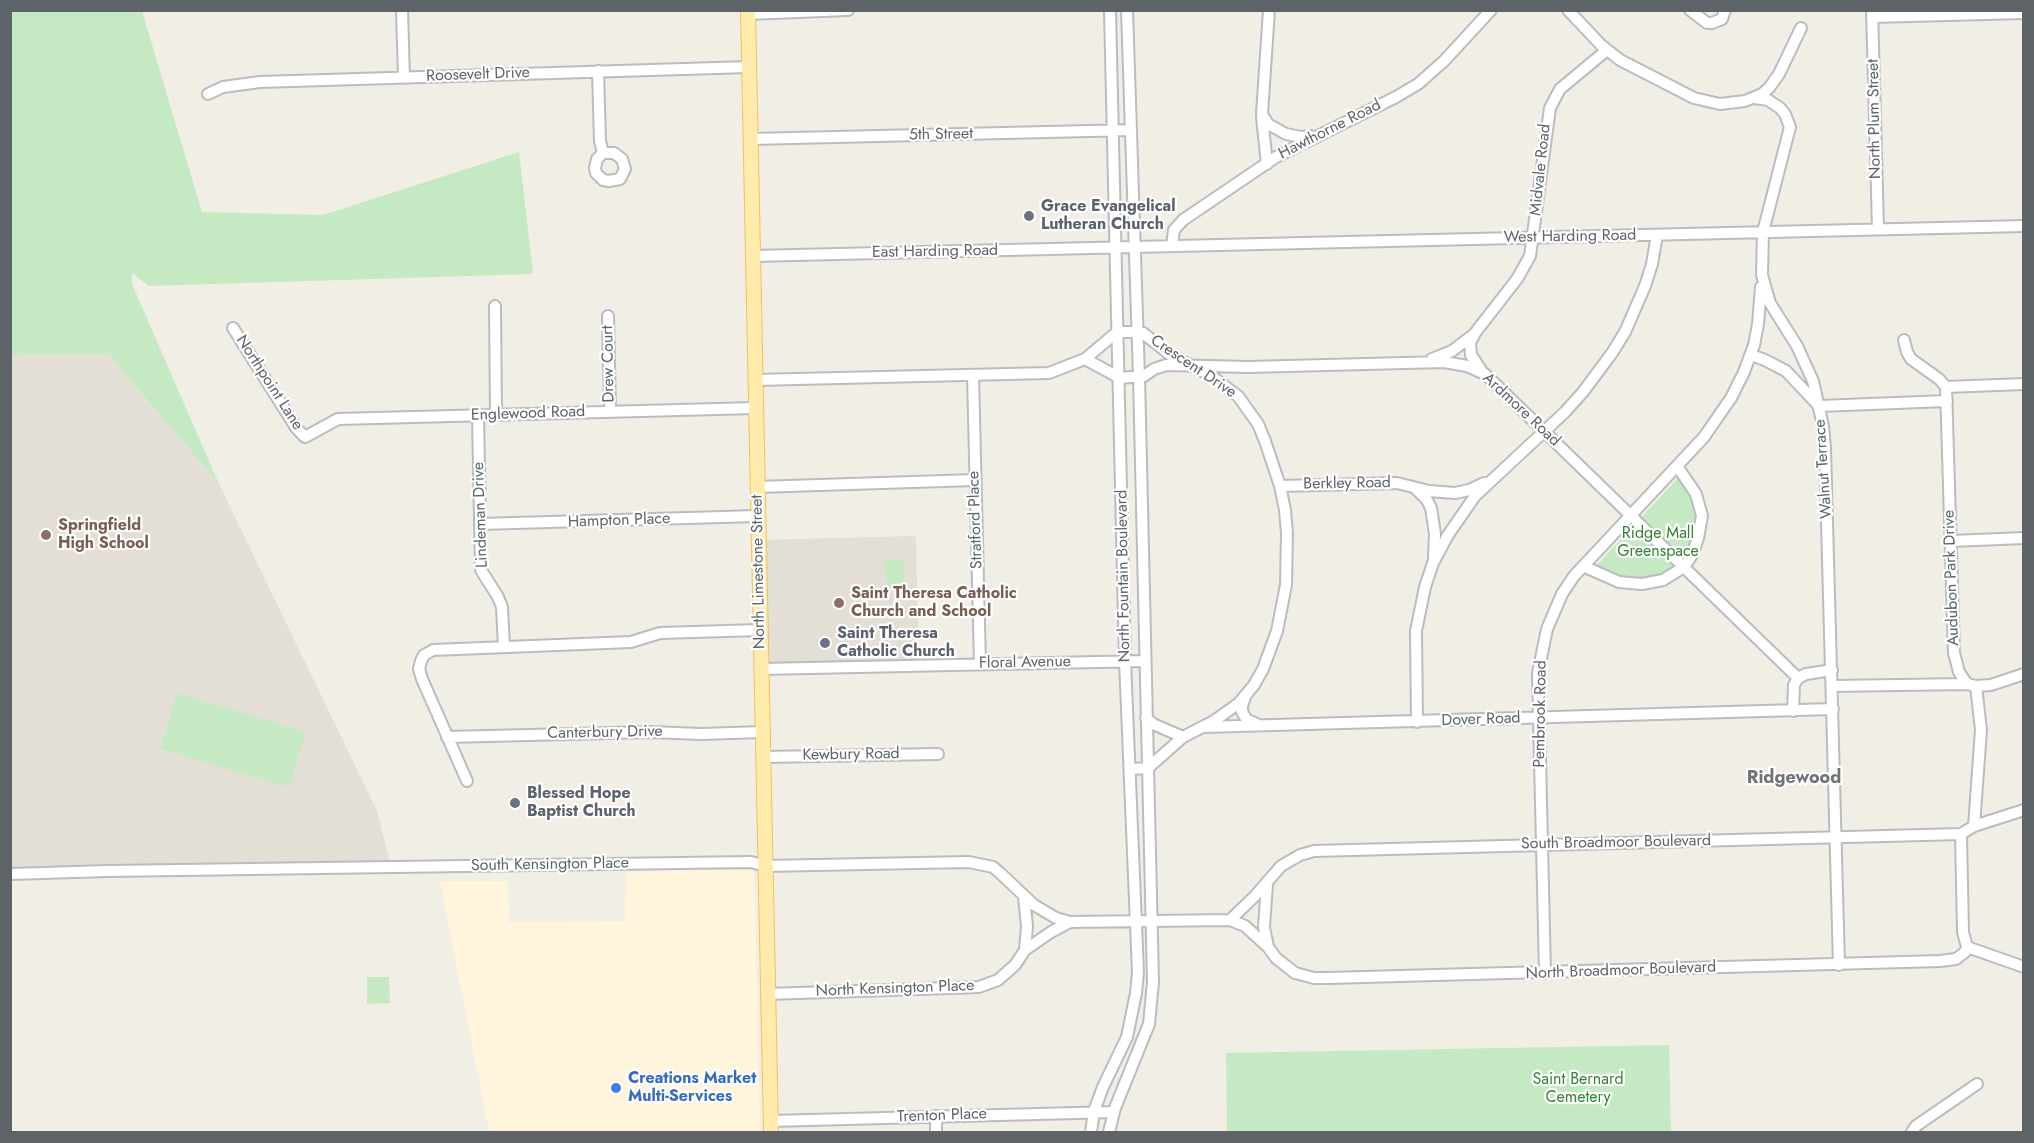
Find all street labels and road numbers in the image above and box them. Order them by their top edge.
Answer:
street label: North Plum Street [1864,59,1886,179]
street label: Roosevelt Drive [426,64,530,86]
street label: Hawthorne Road [1276,96,1384,164]
street label: Midvale Road [1527,123,1555,217]
street label: 5th Street [909,125,973,145]
street label: West Harding Road [1504,226,1636,248]
street label: East Harding Road [872,241,998,263]
street label: Drew Court [599,325,619,403]
street label: Crescent Drive [1146,331,1240,403]
street label: Northpoint Lane [231,332,307,434]
street label: Ardmore Road [1478,369,1564,451]
street label: Englewood Road [470,402,586,426]
street label: Walnut Terrace [1811,419,1837,519]
street label: Lindeman Drive [470,462,492,568]
street label: Stratford Place [965,471,987,569]
street label: Berkley Road [1303,474,1391,494]
street label: North Fountain Boulevard [1113,489,1135,663]
street label: North Limestone Street [748,495,770,649]
street label: Hampton Place [567,510,671,532]
street label: Audubon Park Drive [1940,510,1964,646]
street label: Floral Avenue [979,653,1071,673]
street label: Pembrook Road [1530,660,1552,768]
street label: Dover Road [1441,709,1521,731]
street label: Canterbury Drive [547,722,663,744]
street label: Kewbury Road [802,745,900,765]
street label: South Broadmoor Boulevard [1521,832,1711,854]
street label: South Kensington Place [471,854,629,876]
street label: North Broadmoor Boulevard [1525,958,1717,984]
street label: North Kensington Place [815,977,975,1001]
street label: Trenton Place [897,1105,987,1127]

